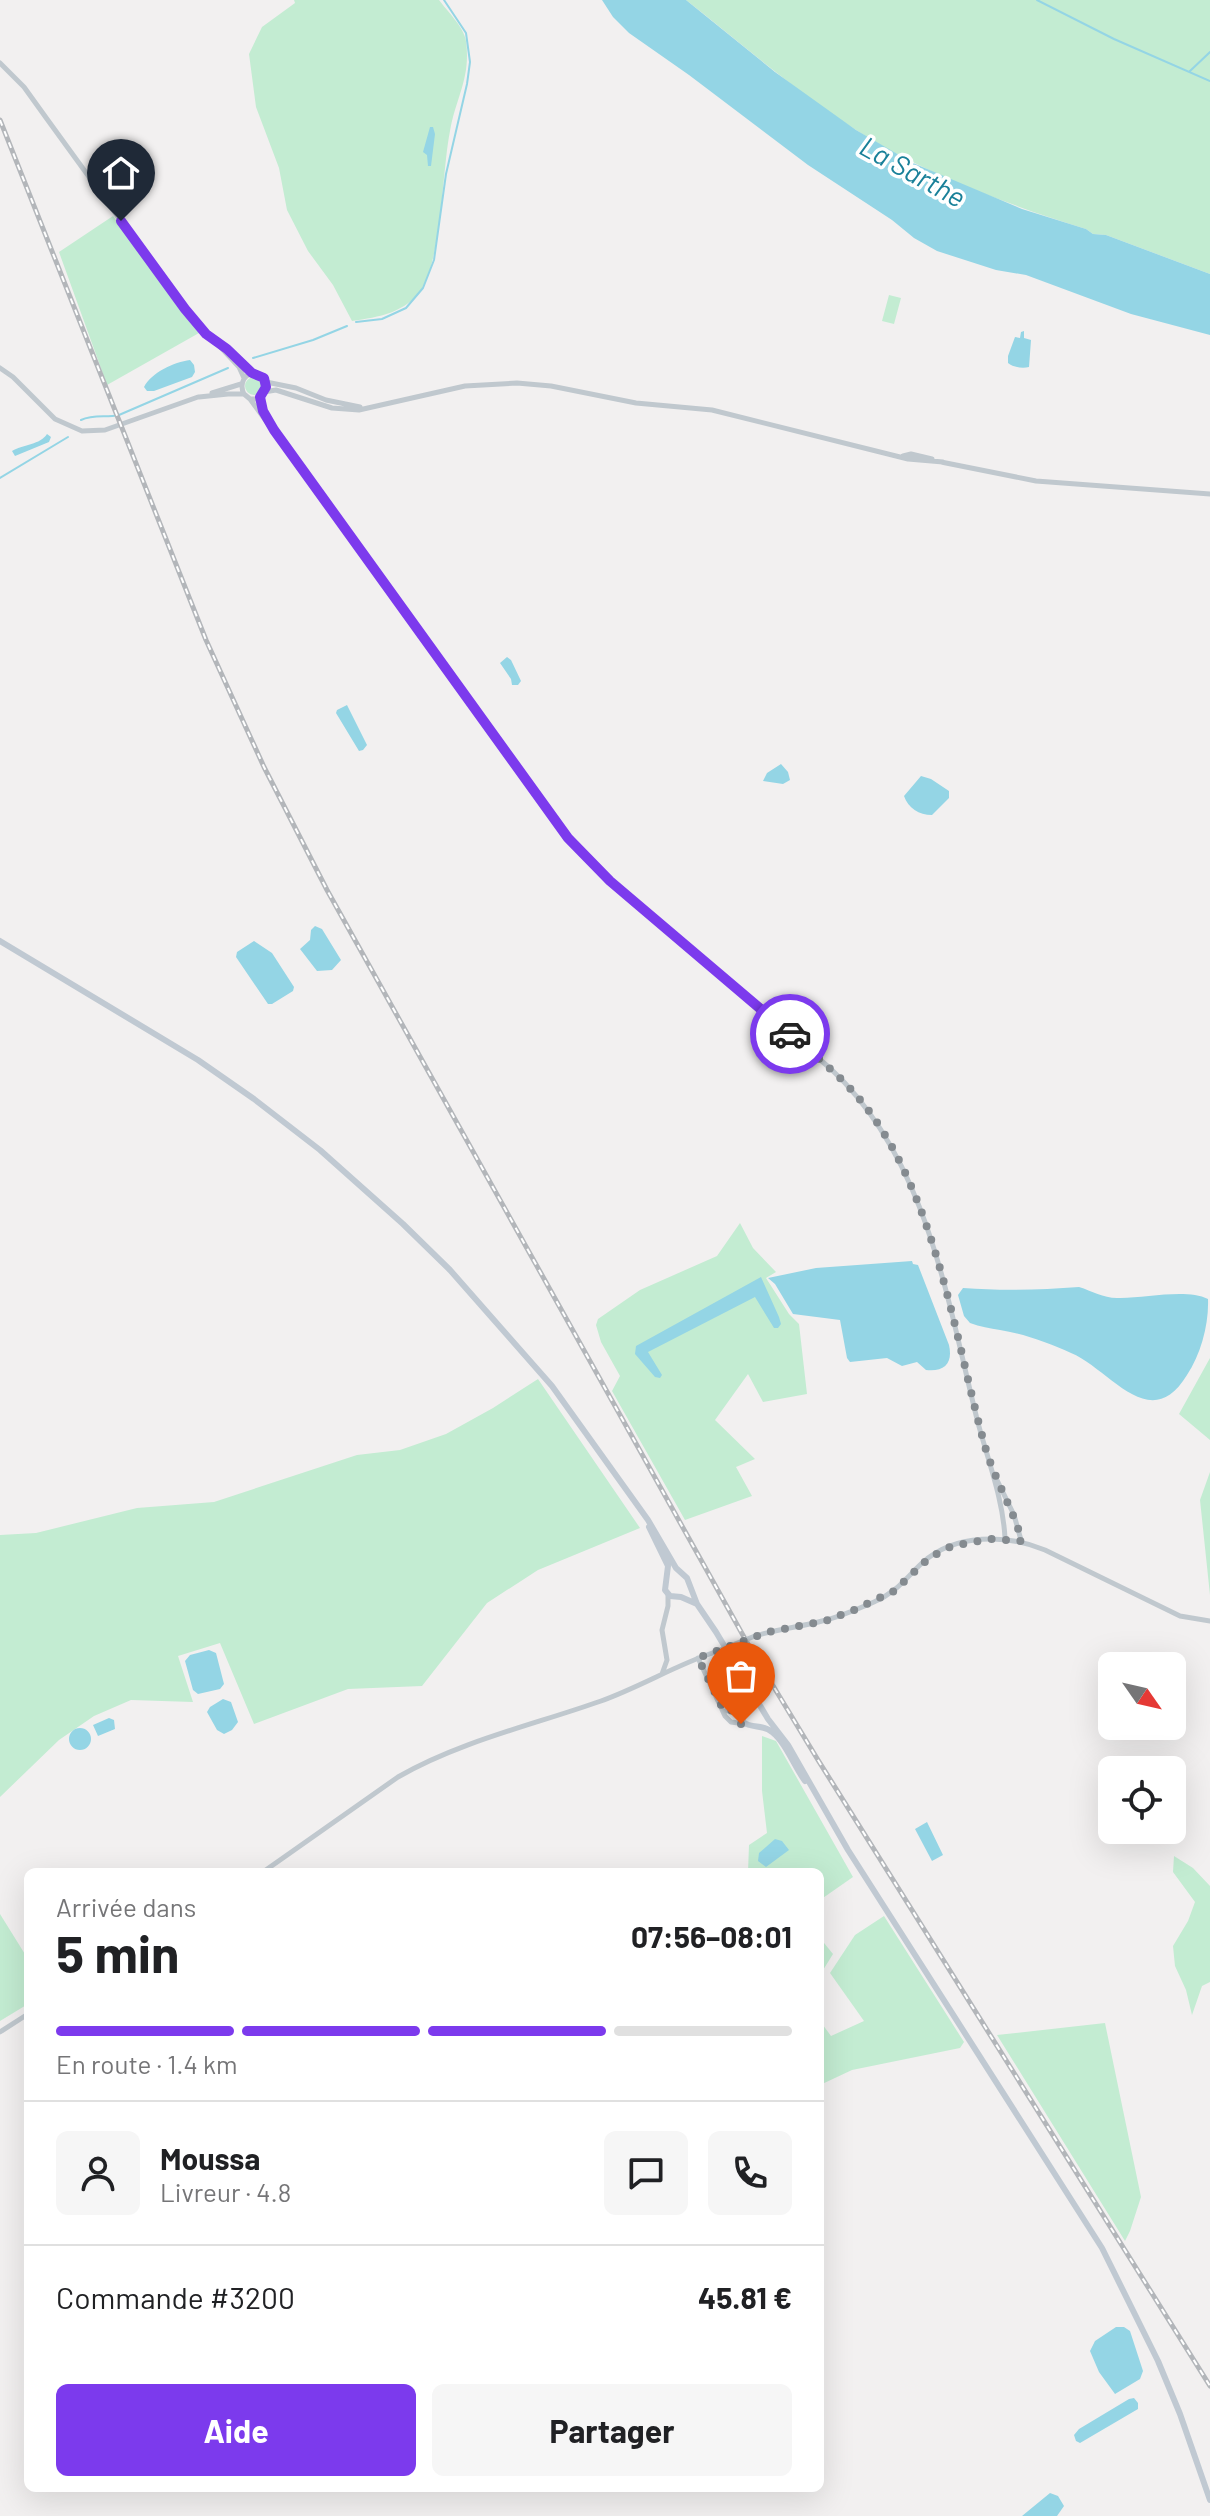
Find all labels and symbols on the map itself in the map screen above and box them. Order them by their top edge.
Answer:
water label: La Sarthe [854,128,972,214]
pin [87,139,155,221]
courier [750,994,830,1074]
pin [707,1642,775,1724]
north arrow [1098,1652,1186,1740]

